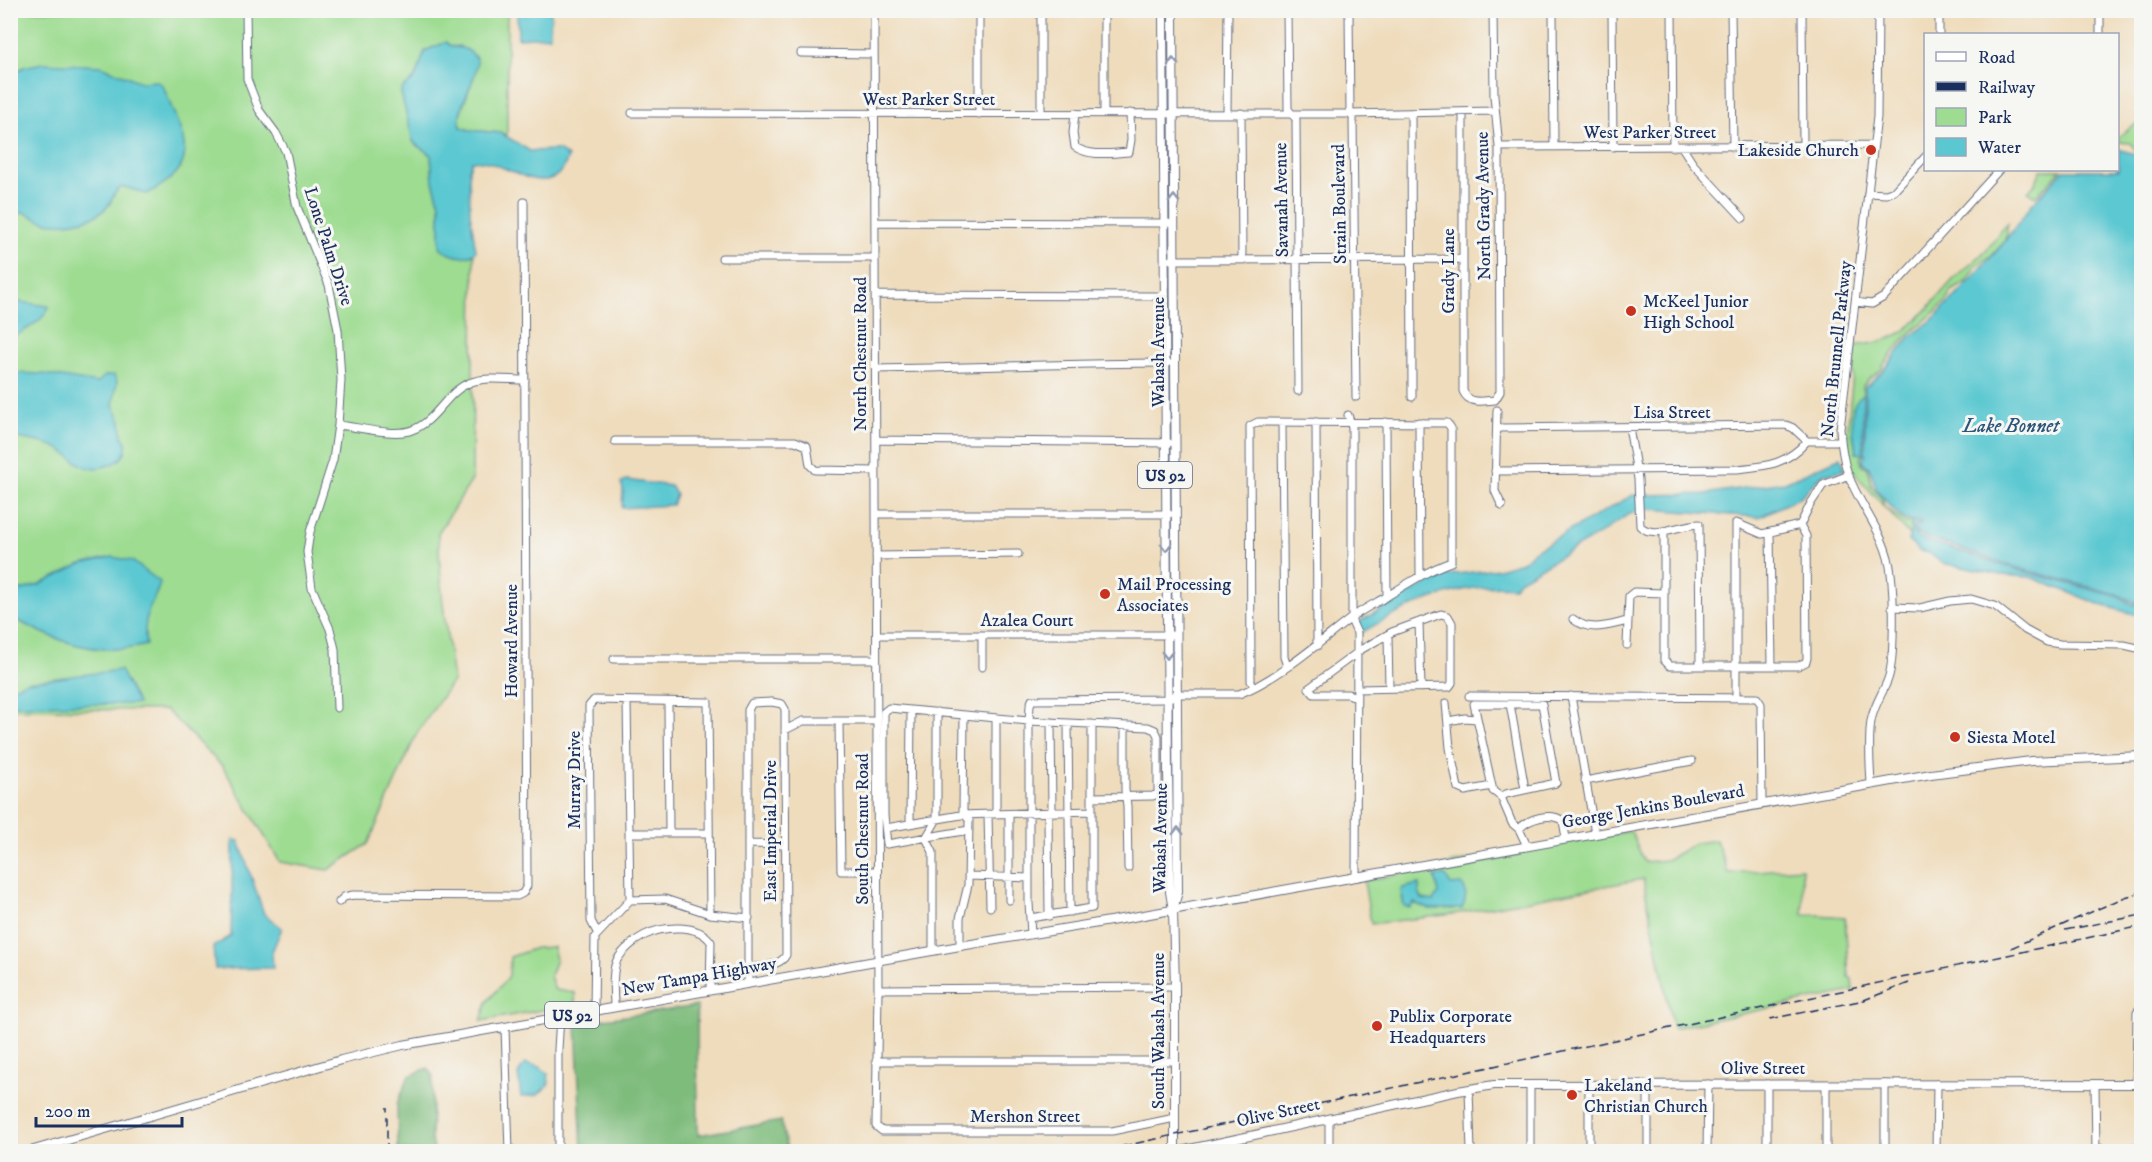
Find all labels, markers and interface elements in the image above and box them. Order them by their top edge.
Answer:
legend [1924,33,2119,171]
text: Road [1978,47,2015,69]
one-way arrow [1167,57,1179,66]
text: Railway [1978,77,2036,99]
street label: West Parker Street [862,89,996,111]
text: Park [1978,107,2012,129]
street label: West Parker Street [1583,122,1717,144]
street label: North Grady Avenue [1472,131,1496,281]
text: Water [1977,137,2021,159]
place label: Lakeside Church [1737,140,1860,162]
street label: Savanah Avenue [1270,142,1294,258]
marker: Lakeside Church [1864,143,1878,157]
street label: Strain Boulevard [1328,144,1352,264]
street label: Lone Palm Drive [299,184,358,308]
one-way arrow [1168,195,1180,204]
street label: Grady Lane [1438,228,1460,314]
street label: North Brunnell Parkway [1817,259,1857,439]
street label: North Chestnut Road [850,277,872,431]
place label: McKeel Junior High School [1643,291,1749,334]
street label: Wabash Avenue [1148,297,1170,408]
marker: McKeel Junior High School [1624,304,1638,318]
street label: Lisa Street [1633,402,1711,424]
water label: Lake Bonnet [1962,414,2061,439]
road number: US 92 [1138,462,1192,488]
one-way arrow [1160,543,1172,552]
place label: Mail Processing Associates [1117,574,1231,617]
street label: Howard Avenue [501,584,523,698]
marker: Mail Processing Associates [1098,587,1112,601]
street label: Azalea Court [980,610,1074,632]
one-way arrow [1161,650,1173,659]
place label: Siesta Motel [1967,727,2056,749]
marker: Siesta Motel [1948,730,1962,744]
street label: Murray Drive [564,731,586,829]
street label: South Chestnut Road [852,753,874,905]
street label: East Imperial Drive [760,760,782,902]
street label: George Jenkins Boulevard [1560,780,1746,834]
street label: Wabash Avenue [1149,783,1173,894]
one-way arrow [1172,826,1184,835]
street label: New Tampa Highway [620,952,779,1001]
street label: South Wabash Avenue [1148,953,1170,1109]
road number: US 92 [545,1002,599,1028]
place label: Publix Corporate Headquarters [1389,1006,1512,1049]
marker: Publix Corporate Headquarters [1370,1019,1384,1033]
street label: Olive Street [1721,1058,1805,1080]
place label: Lakeland Christian Church [1584,1075,1708,1118]
marker: Lakeland Christian Church [1565,1088,1579,1102]
scale bar [36,1090,182,1128]
street label: Olive Street [1235,1093,1322,1133]
text: 200 m [45,1101,91,1123]
street label: Mershon Street [970,1106,1080,1128]

